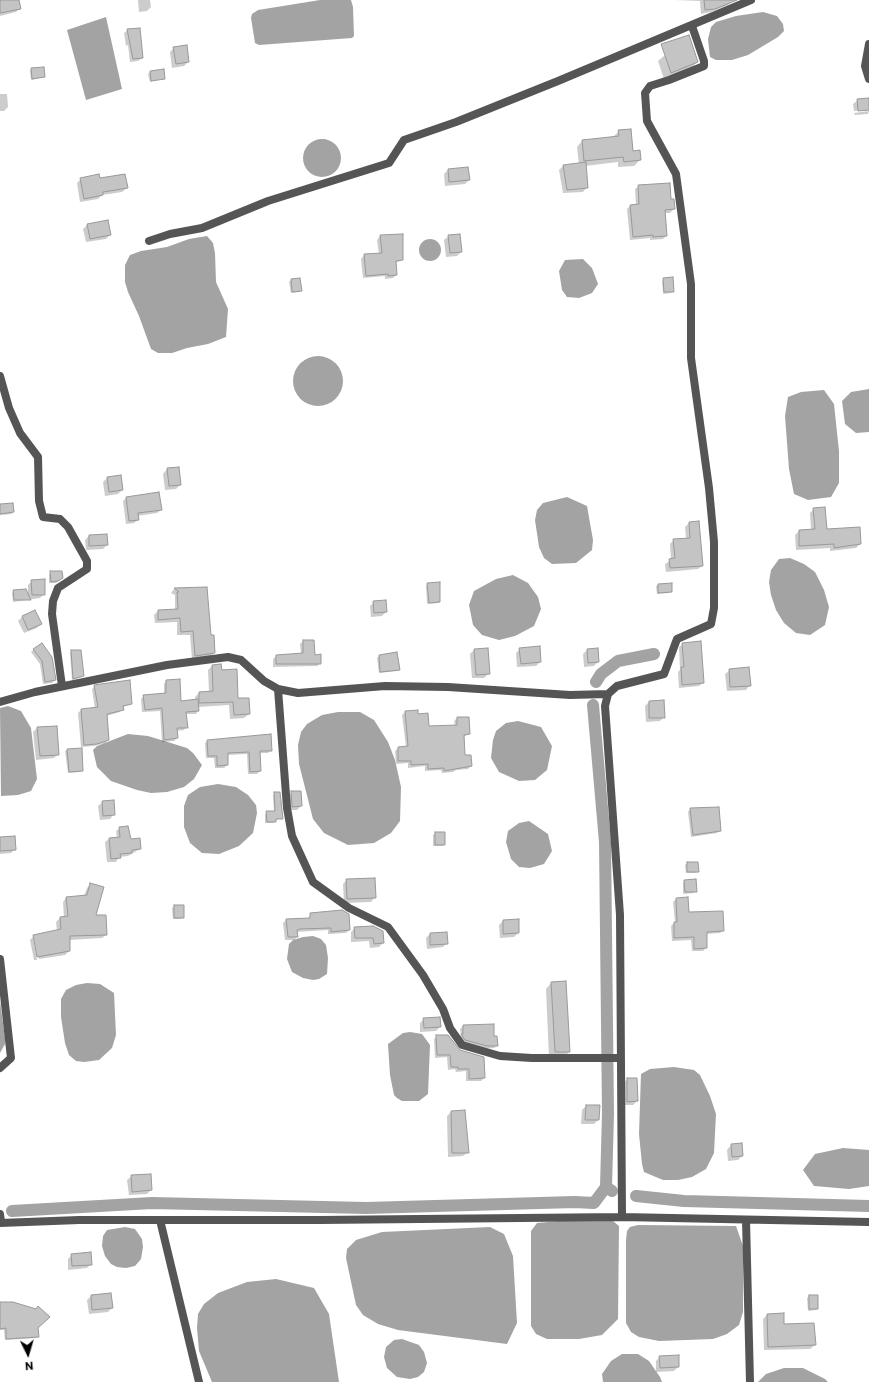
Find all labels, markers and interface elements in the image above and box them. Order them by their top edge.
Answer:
north arrow [8,1334,48,1374]
text: N [24,1360,34,1373]

